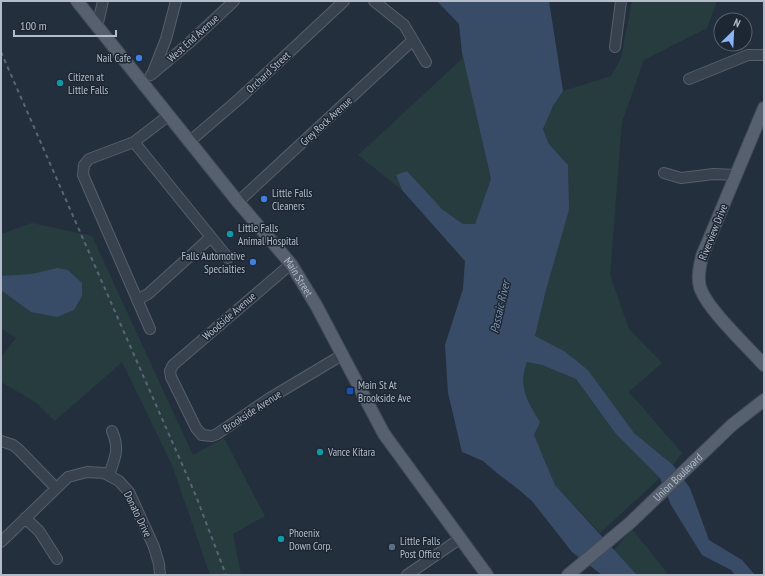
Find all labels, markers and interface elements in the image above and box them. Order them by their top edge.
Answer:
street label: West End Avenue [164,11,222,65]
scale bar [14,12,116,38]
north arrow [713,12,753,52]
text: N [732,15,743,30]
text: 100 m [20,18,47,33]
street label: Orchard Street [243,48,293,96]
place label: Nail Cafe [97,51,131,65]
marker: Nail Cafe [134,53,144,63]
place label: Citizen at Little Falls [68,70,109,97]
marker: Citizen at Little Falls [55,78,65,88]
street label: Grey Rock Avenue [297,93,355,149]
place label: Little Falls Cleaners [272,186,313,213]
marker: Little Falls Cleaners [259,194,269,204]
street label: Riverview Drive [695,202,731,262]
place label: Little Falls Animal Hospital [238,221,299,248]
marker: Little Falls Animal Hospital [225,229,235,239]
place label: Falls Automotive Specialties [181,249,245,276]
street label: Main Street [281,254,316,299]
marker: Falls Automotive Specialties [248,257,258,267]
water label: Passaic River [486,278,513,335]
street label: Woodside Avenue [199,289,259,343]
place label: Main St At Brookside Ave [358,378,412,405]
marker: Main St At Brookside Ave [345,386,355,396]
street label: Brookside Avenue [220,387,284,435]
place label: Vance Kitara [327,445,375,459]
marker: Vance Kitara [315,447,325,457]
street label: Union Boulevard [650,450,705,504]
street label: Donato Drive [121,489,155,540]
place label: Phoenix Down Corp. [289,526,332,553]
marker: Phoenix Down Corp. [276,534,286,544]
place label: Little Falls Post Office [400,534,441,561]
marker: Little Falls Post Office [387,542,397,552]

